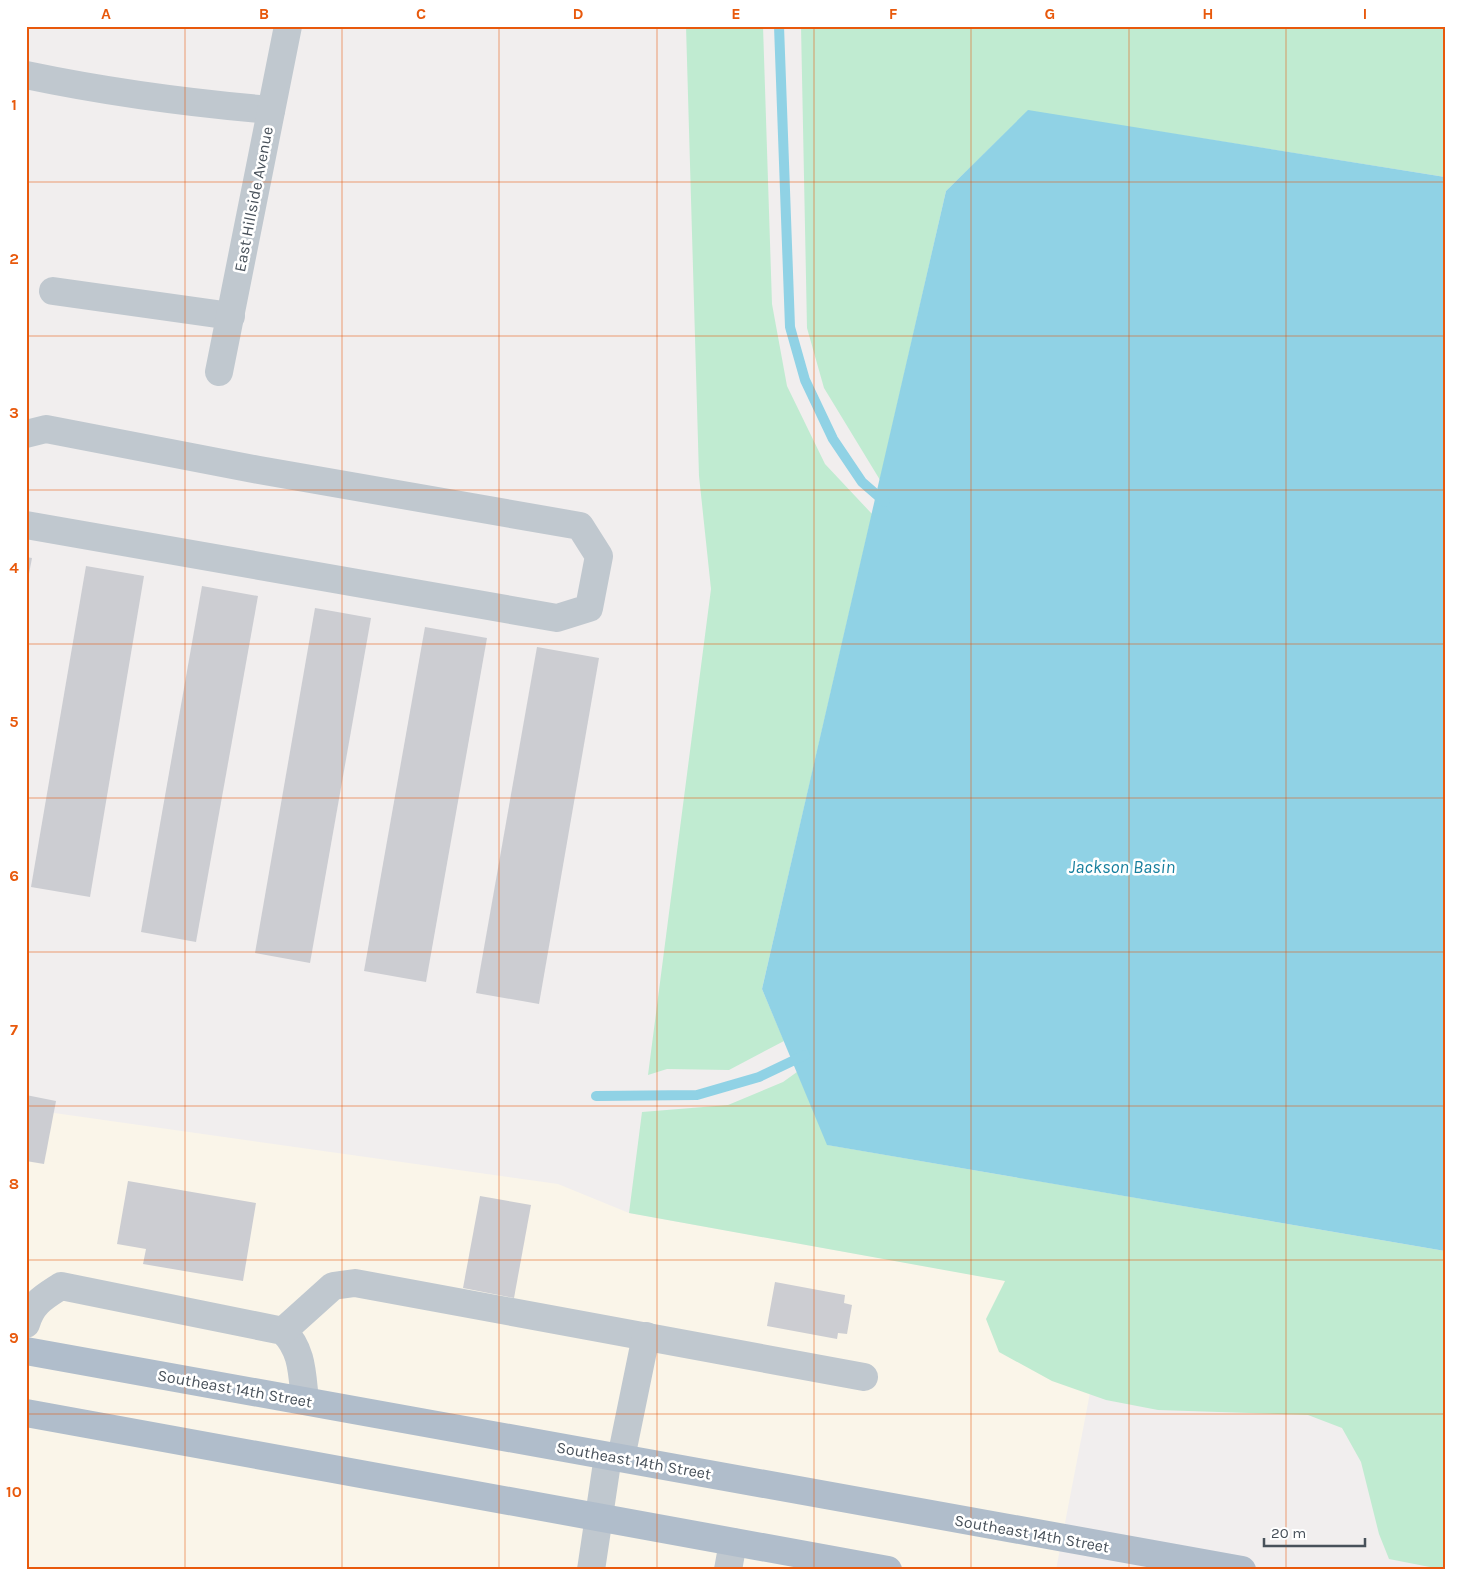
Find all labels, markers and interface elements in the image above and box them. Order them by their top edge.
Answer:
text: A [101,4,111,23]
text: B [259,4,269,23]
text: C [416,4,426,23]
text: D [573,4,584,23]
text: E [731,4,741,23]
text: F [889,4,898,23]
text: G [1045,4,1055,23]
text: H [1202,4,1214,23]
text: I [1363,4,1367,23]
text: 1 [11,95,17,114]
street label: East Hillside Avenue [230,125,277,273]
text: 2 [9,249,19,268]
text: 3 [9,403,19,422]
text: 4 [9,558,19,577]
text: 5 [9,712,19,731]
water label: Jackson Basin [1069,856,1175,878]
text: 6 [9,866,19,885]
text: 7 [10,1020,18,1039]
text: 8 [9,1174,19,1193]
text: 9 [9,1328,19,1347]
street label: Southeast 14th Street [156,1366,314,1411]
street label: Southeast 14th Street [555,1438,713,1483]
text: 10 [6,1482,22,1501]
street label: Southeast 14th Street [953,1511,1111,1556]
scale bar [1264,1516,1365,1548]
text: 20 m [1271,1524,1306,1542]

